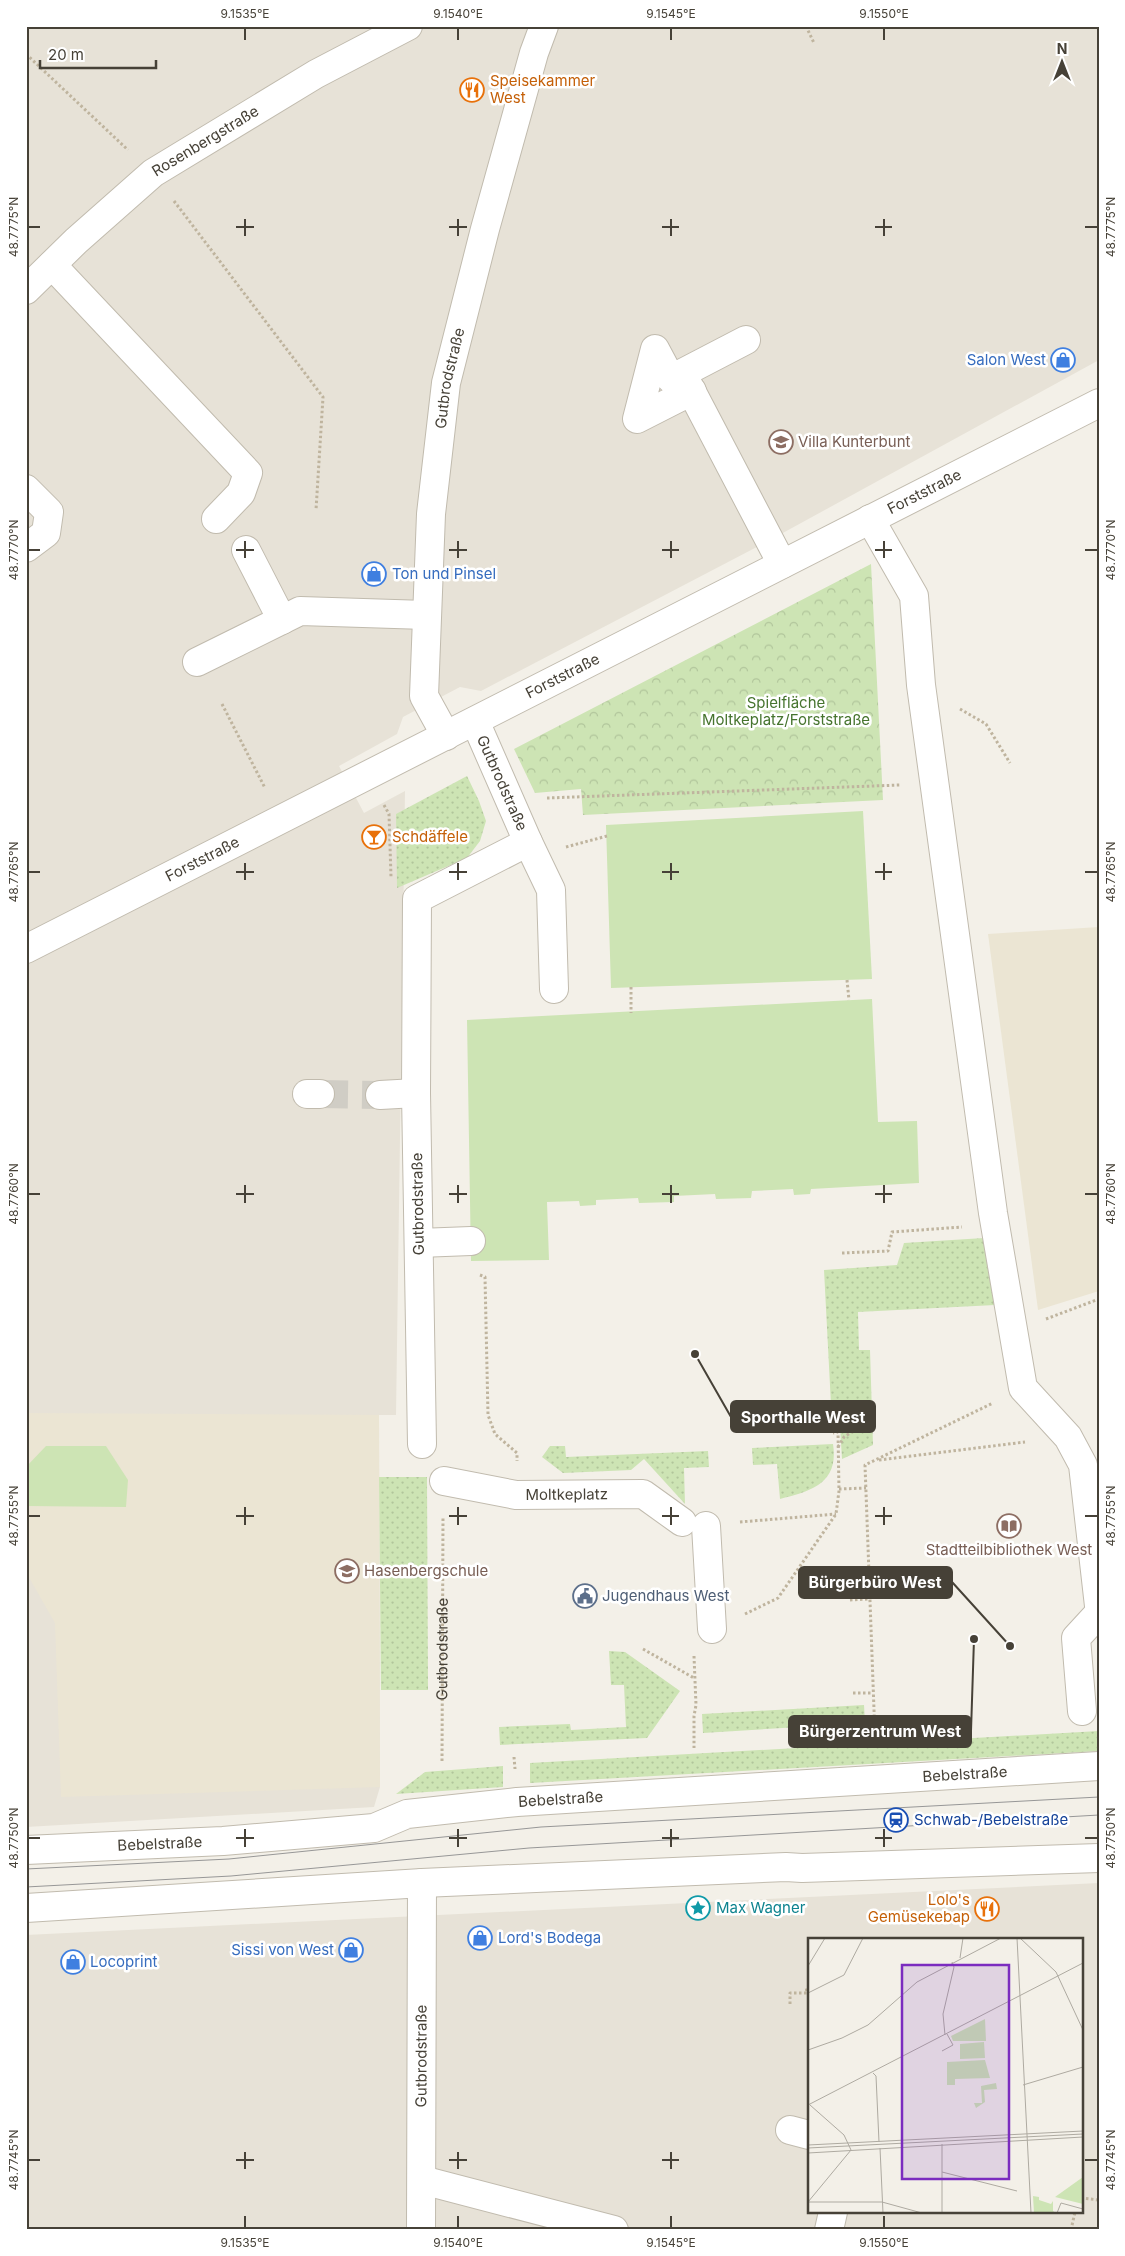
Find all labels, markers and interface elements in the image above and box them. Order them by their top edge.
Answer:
text: 9.1535°E [220,6,270,21]
text: 9.1540°E [433,6,483,21]
text: 9.1545°E [646,6,696,21]
text: 9.1550°E [859,6,909,21]
scale bar [40,38,156,70]
north arrow [1038,38,1088,88]
text: N [1057,40,1067,57]
text: 20 m [48,45,84,64]
place label: Speisekammer West [490,71,596,107]
restaurant icon: Speisekammer West [459,77,485,103]
street label: Rosenbergstraße [148,101,262,180]
text: 48.7775°N [6,197,21,257]
text: 48.7775°N [1103,197,1118,257]
street label: Gutbrodstraße [431,326,469,430]
shop icon: Salon West [1050,347,1076,373]
place label: Salon West [967,350,1046,369]
school or university icon: Villa Kunterbunt [768,429,794,455]
place label: Villa Kunterbunt [798,432,910,451]
street label: Forststraße [884,465,964,518]
text: 48.7770°N [6,520,21,580]
text: 48.7770°N [1103,520,1118,580]
shop icon: Ton und Pinsel [361,561,387,587]
place label: Ton und Pinsel [392,564,496,583]
street label: Forststraße [522,649,603,702]
park label: Spielfläche Moltkeplatz/Forststraße [702,693,870,729]
street label: Gutbrodstraße [473,732,532,834]
bar icon: Schdäffele [361,824,387,850]
place label: Schdäffele [392,827,468,846]
street label: Forststraße [162,832,242,885]
text: 48.7765°N [6,841,21,903]
text: 48.7765°N [1103,841,1118,903]
street label: Gutbrodstraße [407,1153,428,1255]
text: 48.7760°N [6,1163,21,1225]
text: 48.7760°N [1103,1163,1118,1225]
callout: Sporthalle West [731,1401,875,1432]
text: Sporthalle West [741,1407,865,1427]
street label: Moltkeplatz [525,1484,608,1504]
text: 48.7755°N [6,1486,21,1547]
text: 48.7755°N [1103,1486,1118,1547]
library icon: Stadtteilbibliothek West [996,1513,1022,1539]
place label: Stadtteilbibliothek West [926,1540,1092,1559]
school or university icon: Hasenbergschule [334,1558,360,1584]
place label: Hasenbergschule [364,1561,488,1580]
callout: Bürgerbüro West [799,1567,952,1598]
text: Bürgerbüro West [808,1572,942,1592]
public building icon: Jugendhaus West [572,1583,598,1609]
place label: Jugendhaus West [602,1586,729,1605]
street label: Gutbrodstraße [432,1598,452,1700]
callout: Bürgerzentrum West [789,1716,971,1747]
text: Bürgerzentrum West [799,1721,961,1741]
street label: Bebelstraße [922,1762,1008,1786]
street label: Bebelstraße [518,1787,604,1811]
text: 48.7750°N [6,1807,21,1869]
station icon: Schwab-/Bebelstraße [883,1807,909,1833]
text: 48.7750°N [1103,1807,1118,1869]
place label: Schwab-/Bebelstraße [914,1810,1068,1829]
street label: Bebelstraße [117,1832,203,1855]
place label: Lolo's Gemüsekebap [868,1890,970,1926]
place icon: Max Wagner [685,1895,711,1921]
restaurant icon: Lolo's Gemüsekebap [974,1896,1000,1922]
place label: Max Wagner [716,1898,806,1917]
shop icon: Lord's Bodega [467,1925,493,1951]
place label: Lord's Bodega [498,1928,601,1947]
shop icon: Sissi von West [338,1937,364,1963]
inset map [808,1938,1082,2214]
place label: Sissi von West [231,1940,334,1959]
shop icon: Locoprint [60,1949,86,1975]
place label: Locoprint [90,1952,158,1971]
street label: Gutbrodstraße [411,2005,431,2107]
text: 48.7745°N [6,2130,21,2190]
text: 48.7745°N [1103,2130,1118,2190]
text: 9.1535°E [220,2235,270,2250]
text: 9.1540°E [433,2235,483,2250]
text: 9.1545°E [646,2235,696,2250]
text: 9.1550°E [859,2235,909,2250]

